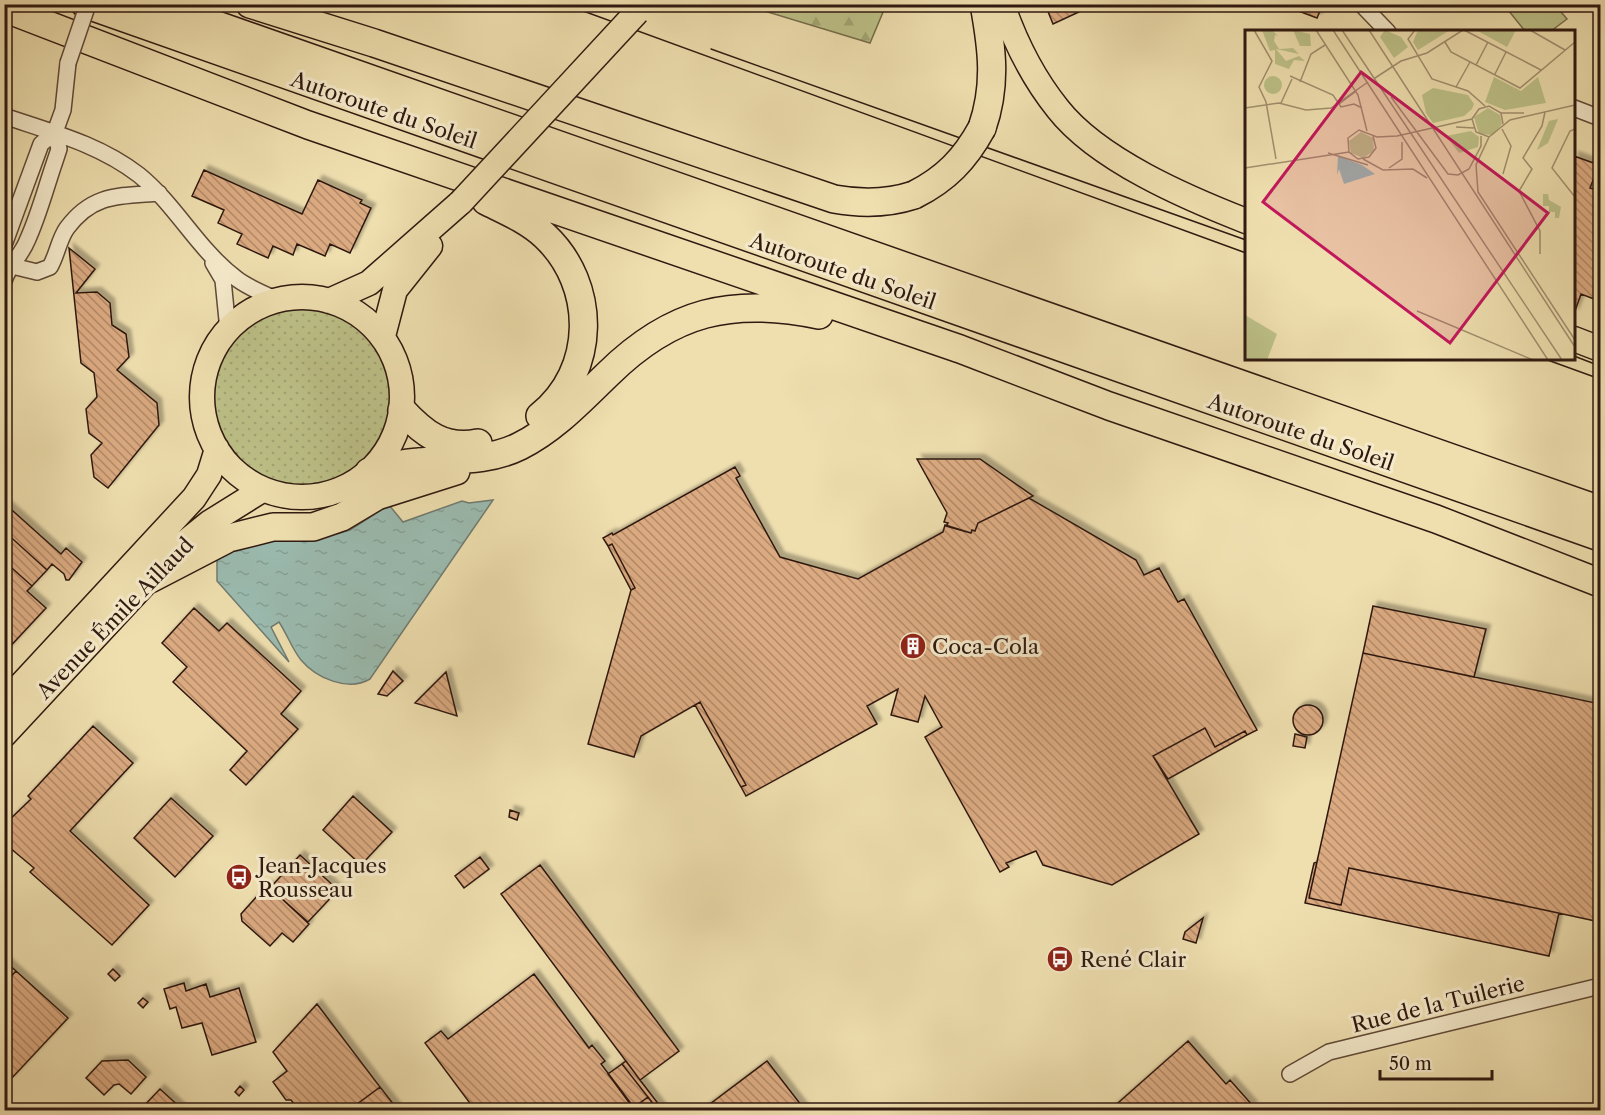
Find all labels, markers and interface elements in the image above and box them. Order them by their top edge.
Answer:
inset map [1245,30,1575,360]
street label: Autoroute du Soleil [287,66,480,154]
street label: Autoroute du Soleil [746,227,939,315]
street label: Autoroute du Soleil [1204,388,1397,476]
street label: Avenue Émile Aillaud [31,532,199,705]
building icon: Coca-Cola [898,631,928,661]
place label: Coca-Cola [932,634,1040,659]
place label: Jean-Jacques Rousseau [255,853,387,902]
bus stop icon: Jean-Jacques Rousseau [224,862,254,892]
bus stop icon: René Clair [1045,944,1075,974]
place label: René Clair [1080,947,1186,972]
street label: Rue de la Tuilerie [1349,970,1527,1038]
scale bar [1380,1043,1492,1081]
text: 50 m [1389,1053,1432,1075]

